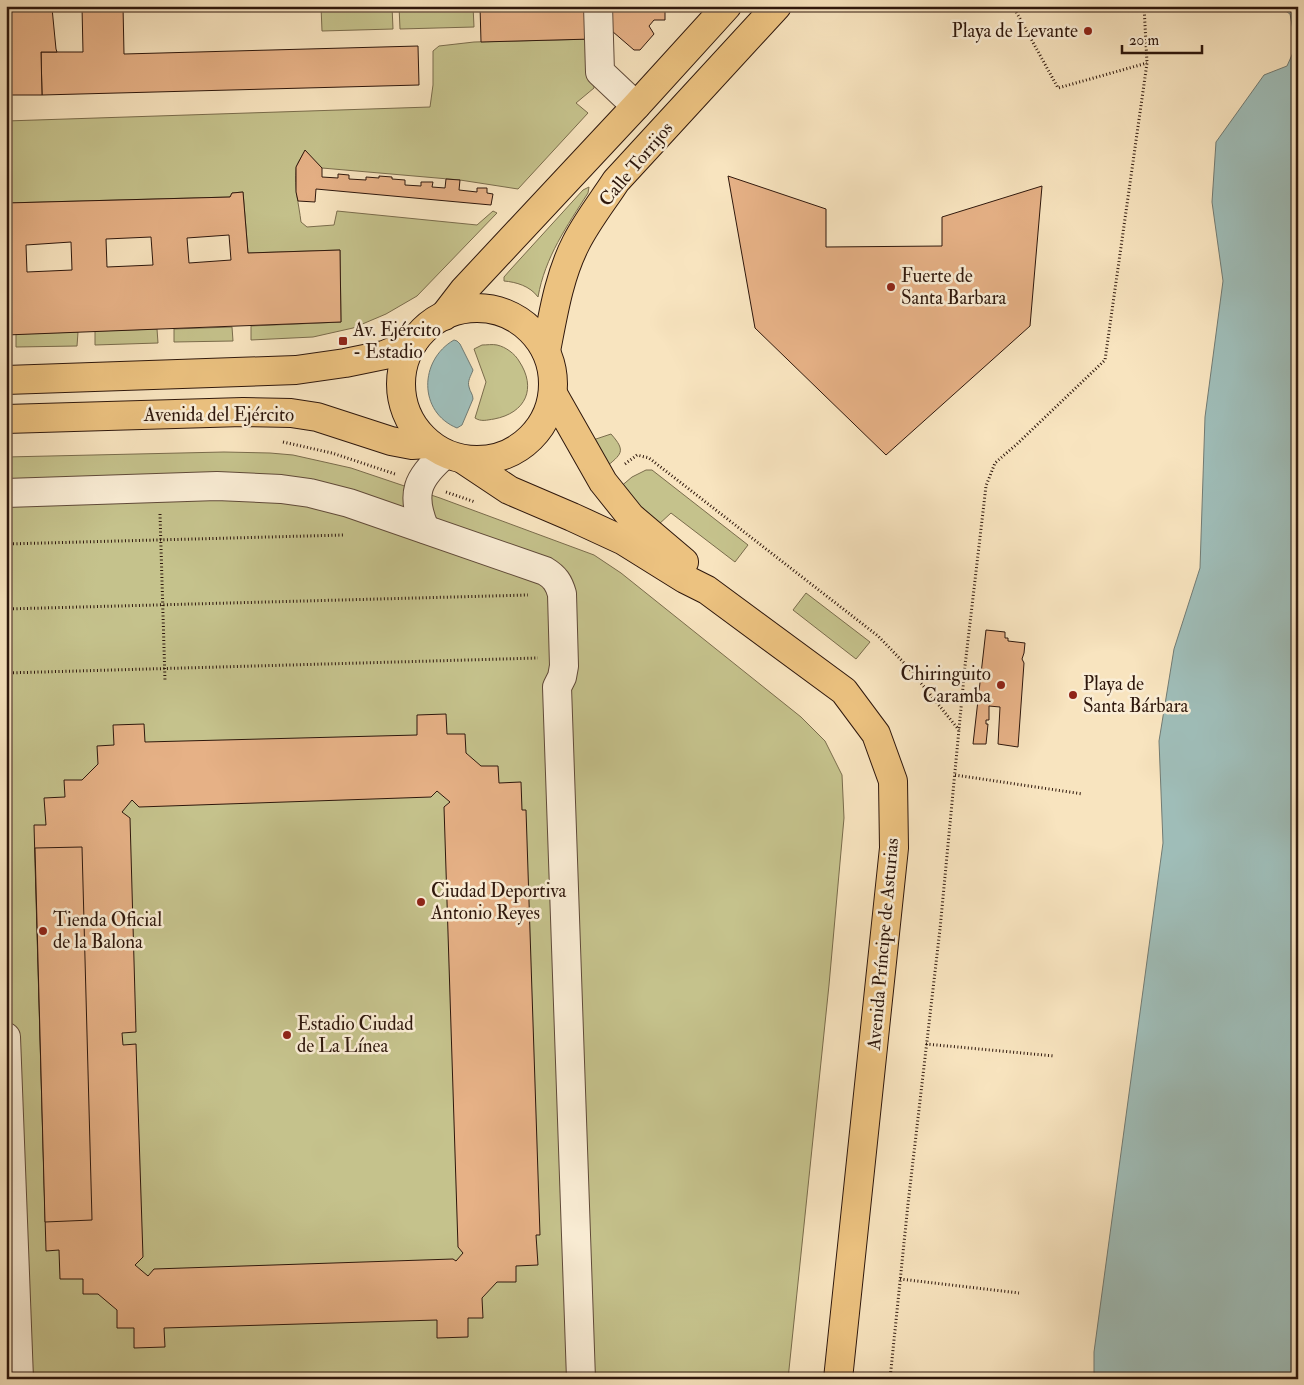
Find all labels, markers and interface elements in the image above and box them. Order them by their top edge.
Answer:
place label: Playa de Levante [952,19,1078,43]
scale bar [1122,22,1202,54]
marker: Playa de Levante [1082,25,1094,37]
text: 20 m [1129,31,1159,50]
street label: Calle Torrijos [594,117,678,211]
place label: Fuerte de Santa Barbara [901,264,1007,310]
marker: Fuerte de Santa Barbara [885,281,897,293]
place label: Av. Ejército - Estadio [352,318,441,364]
marker: Av. Ejército - Estadio [337,335,349,347]
street label: Avenida del Ejército [143,403,294,427]
place label: Chiringuito Caramba [901,662,991,708]
place label: Playa de Santa Bárbara [1083,672,1189,718]
marker: Chiringuito Caramba [995,679,1007,691]
marker: Playa de Santa Bárbara [1067,689,1079,701]
street label: Avenida Príncipe de Asturias [862,837,905,1052]
place label: Ciudad Deportiva Antonio Reyes [430,879,567,925]
marker: Ciudad Deportiva Antonio Reyes [415,896,427,908]
place label: Tienda Oficial de la Balona [53,908,162,954]
marker: Tienda Oficial de la Balona [37,925,49,937]
place label: Estadio Ciudad de La Línea [297,1012,414,1058]
marker: Estadio Ciudad de La Línea [281,1029,293,1041]

